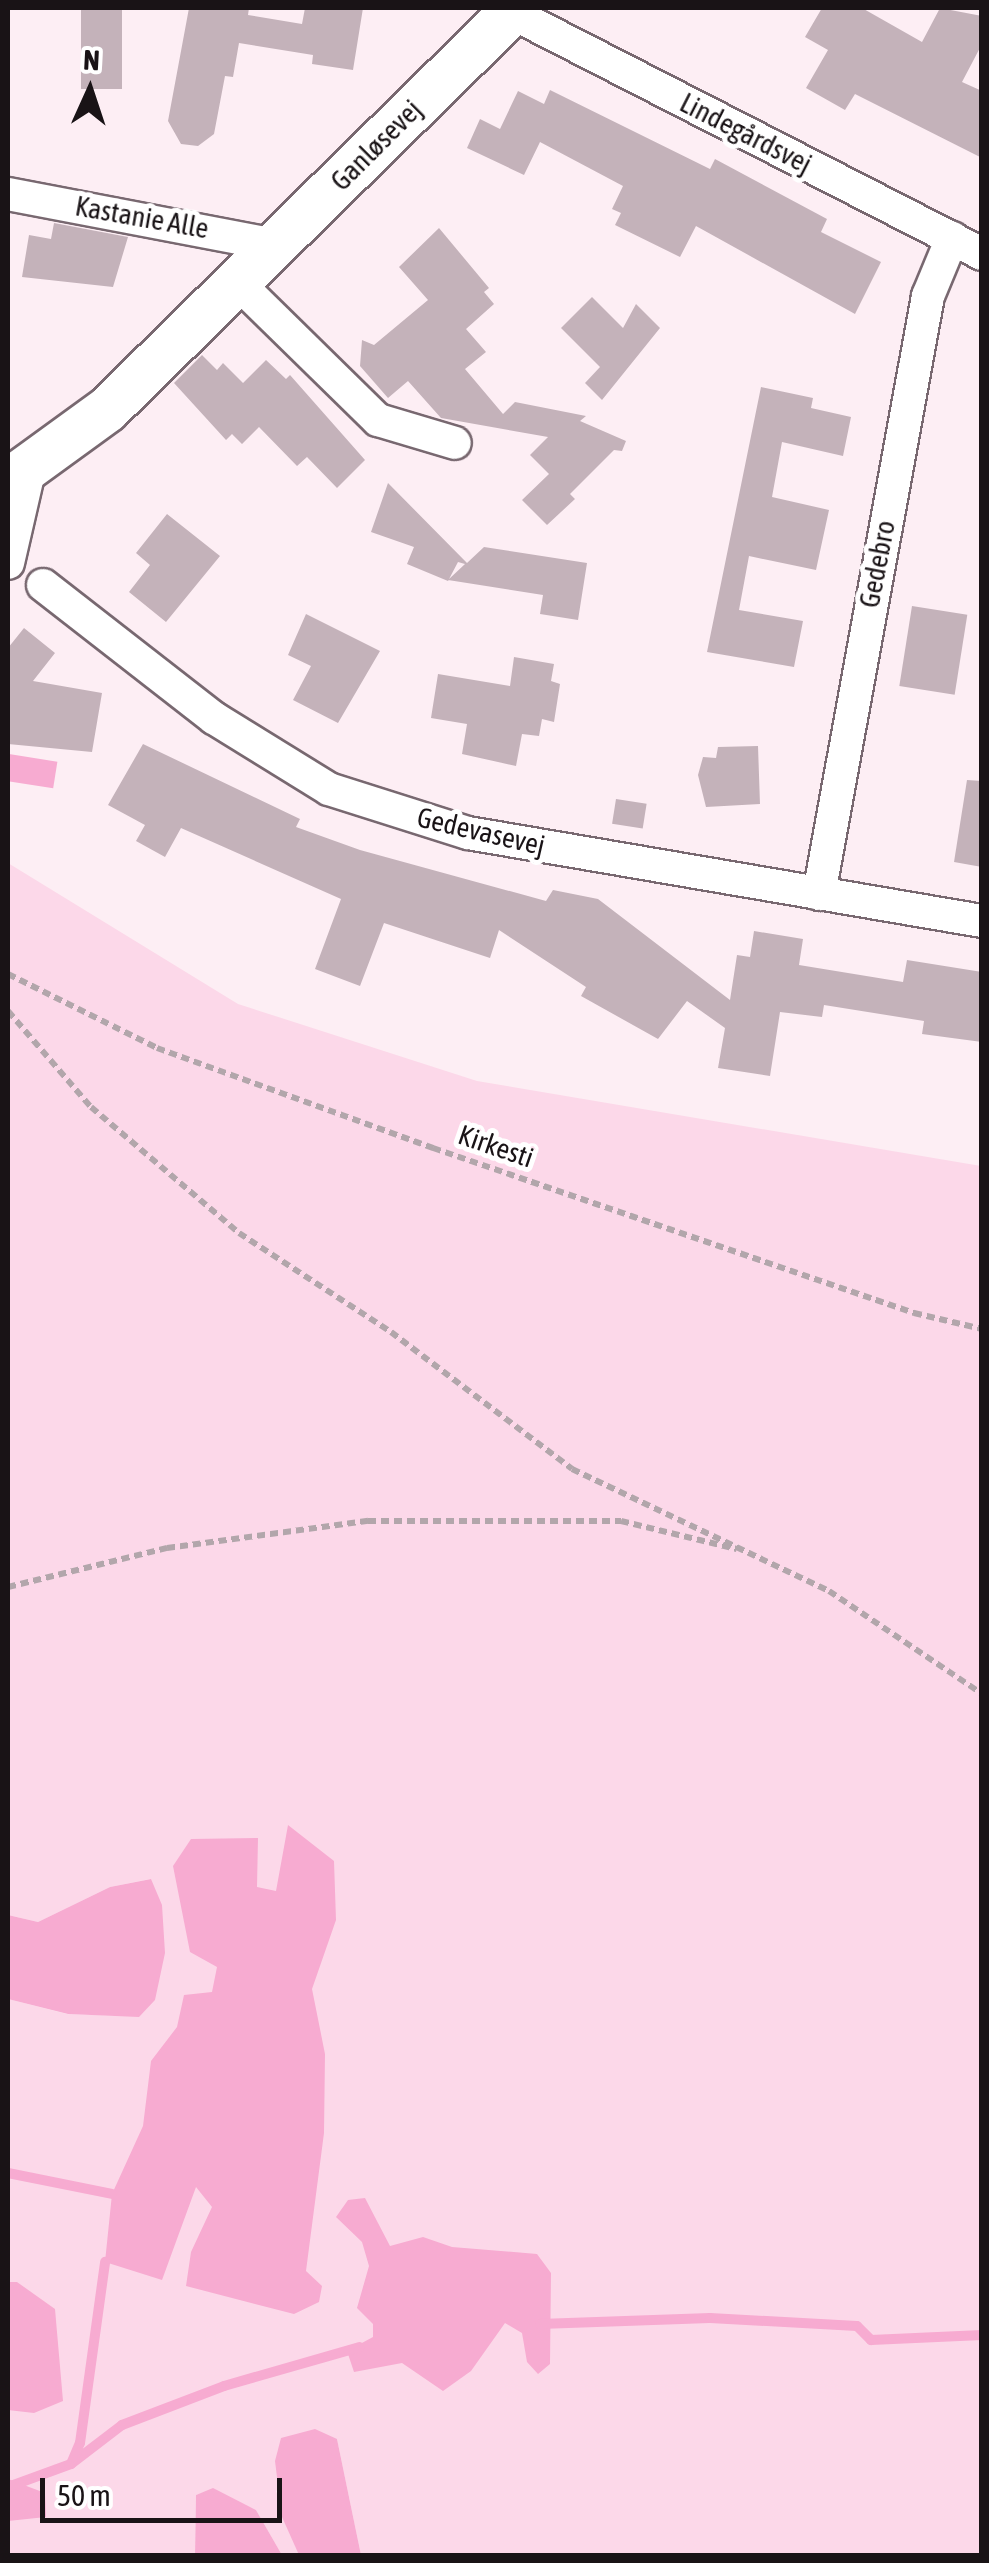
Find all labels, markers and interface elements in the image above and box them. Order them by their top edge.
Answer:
north arrow [40,40,140,140]
text: N [82,44,101,76]
street label: Lindegårdsvej [675,86,817,180]
street label: Ganløsevej [324,93,428,197]
street label: Kastanie Alle [73,189,211,245]
street label: Gedebro [852,518,902,610]
street label: Gedevasevej [414,800,548,862]
street label: Kirkesti [454,1118,538,1174]
scale bar [45,2458,288,2520]
text: 50 m [57,2478,111,2512]

